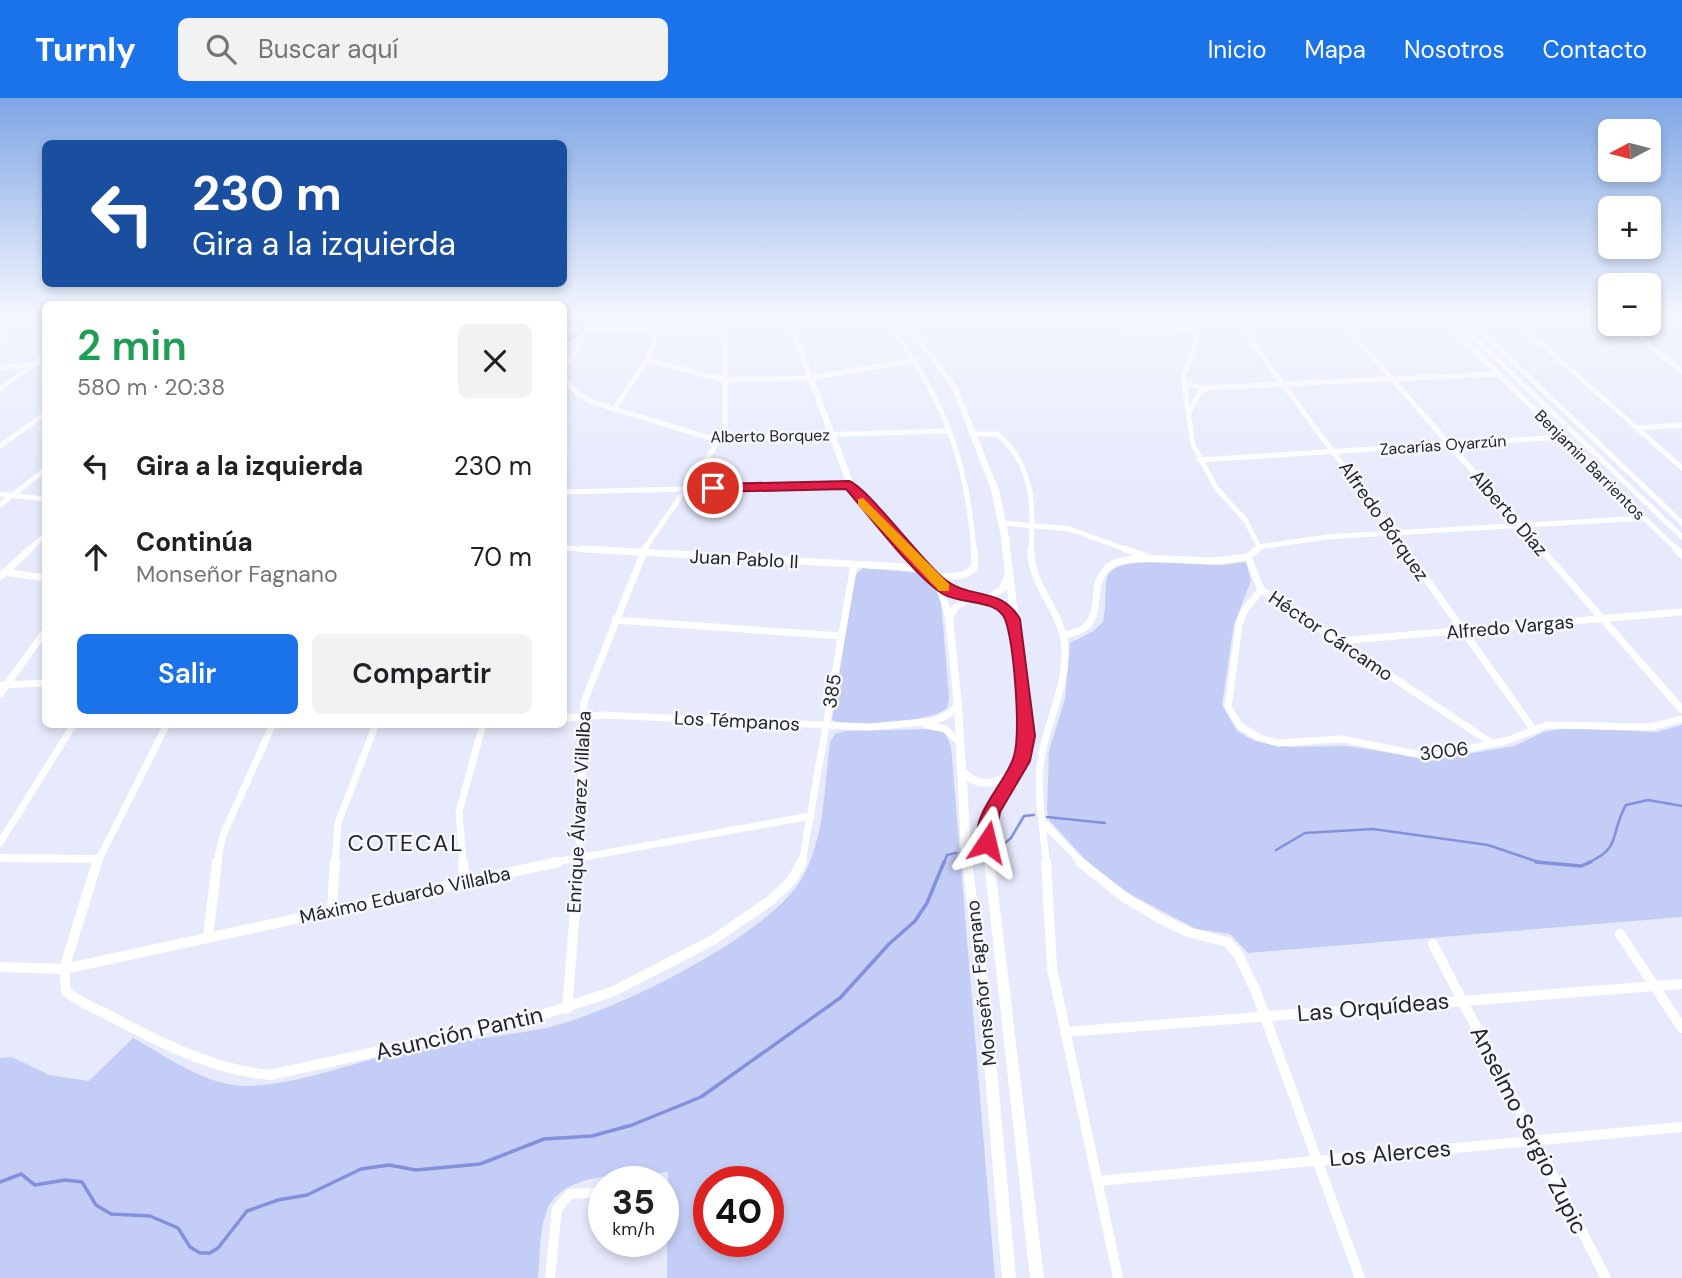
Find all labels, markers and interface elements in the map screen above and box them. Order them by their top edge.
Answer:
search box [178,18,668,81]
text: Turnly [35,28,136,71]
icon: search [202,30,240,68]
text: Buscar aquí [258,32,398,66]
text: Inicio [1208,34,1267,65]
text: Mapa [1305,34,1366,65]
text: Nosotros [1404,34,1505,65]
text: Contacto [1543,34,1647,65]
north arrow [1598,119,1661,182]
map controls [1598,119,1661,336]
text: 230 m [192,161,342,225]
icon: left [77,168,168,259]
button: + [1598,196,1661,259]
text: Gira a la izquierda [192,223,456,265]
button: − [1598,273,1661,336]
text: 2 min [77,318,187,373]
button: close [458,324,532,398]
text: 580 m · 20:38 [77,372,225,402]
street label: Benjamin Barrientos [1530,405,1650,525]
street label: Alberto Borquez [710,424,830,448]
street label: Zacarías Oyarzún [1379,430,1507,460]
icon: left [77,447,115,485]
text: Gira a la izquierda [136,449,363,483]
text: 230 m [454,449,532,483]
street label: Alfredo Bórquez [1333,456,1435,586]
pin [683,458,743,518]
street label: Alberto Díaz [1465,465,1553,561]
icon: arrive [694,469,732,507]
text: Continúa [136,525,253,559]
icon: ahead [77,538,115,576]
text: 70 m [471,540,532,574]
street label: Juan Pablo II [689,544,799,574]
text: Monseñor Fagnano [136,559,338,589]
street label: Héctor Cárcamo [1264,585,1398,687]
street label: Alfredo Vargas [1445,609,1575,645]
button: Salir [77,634,298,714]
button: Compartir [312,634,532,714]
street label: 385 [817,672,847,710]
street label: Los Témpanos [673,705,801,737]
street label: Enrique Álvarez Villalba [561,710,597,914]
street label: 3006 [1418,736,1470,766]
position arrow [950,805,1024,879]
district label: COTECAL [348,828,464,858]
street label: Máximo Eduardo Villalba [297,860,513,930]
street label: Monseñor Fagnano [960,899,1002,1067]
street label: Las Orquídeas [1296,985,1450,1029]
street label: Asunción Pantin [372,999,546,1067]
street label: Anselmo Sergio Zupic [1463,1021,1595,1239]
street label: Los Alerces [1328,1133,1452,1173]
speed limit sign: 40 [693,1166,784,1257]
text: 35 [612,1179,655,1225]
text: km/h [612,1217,655,1241]

